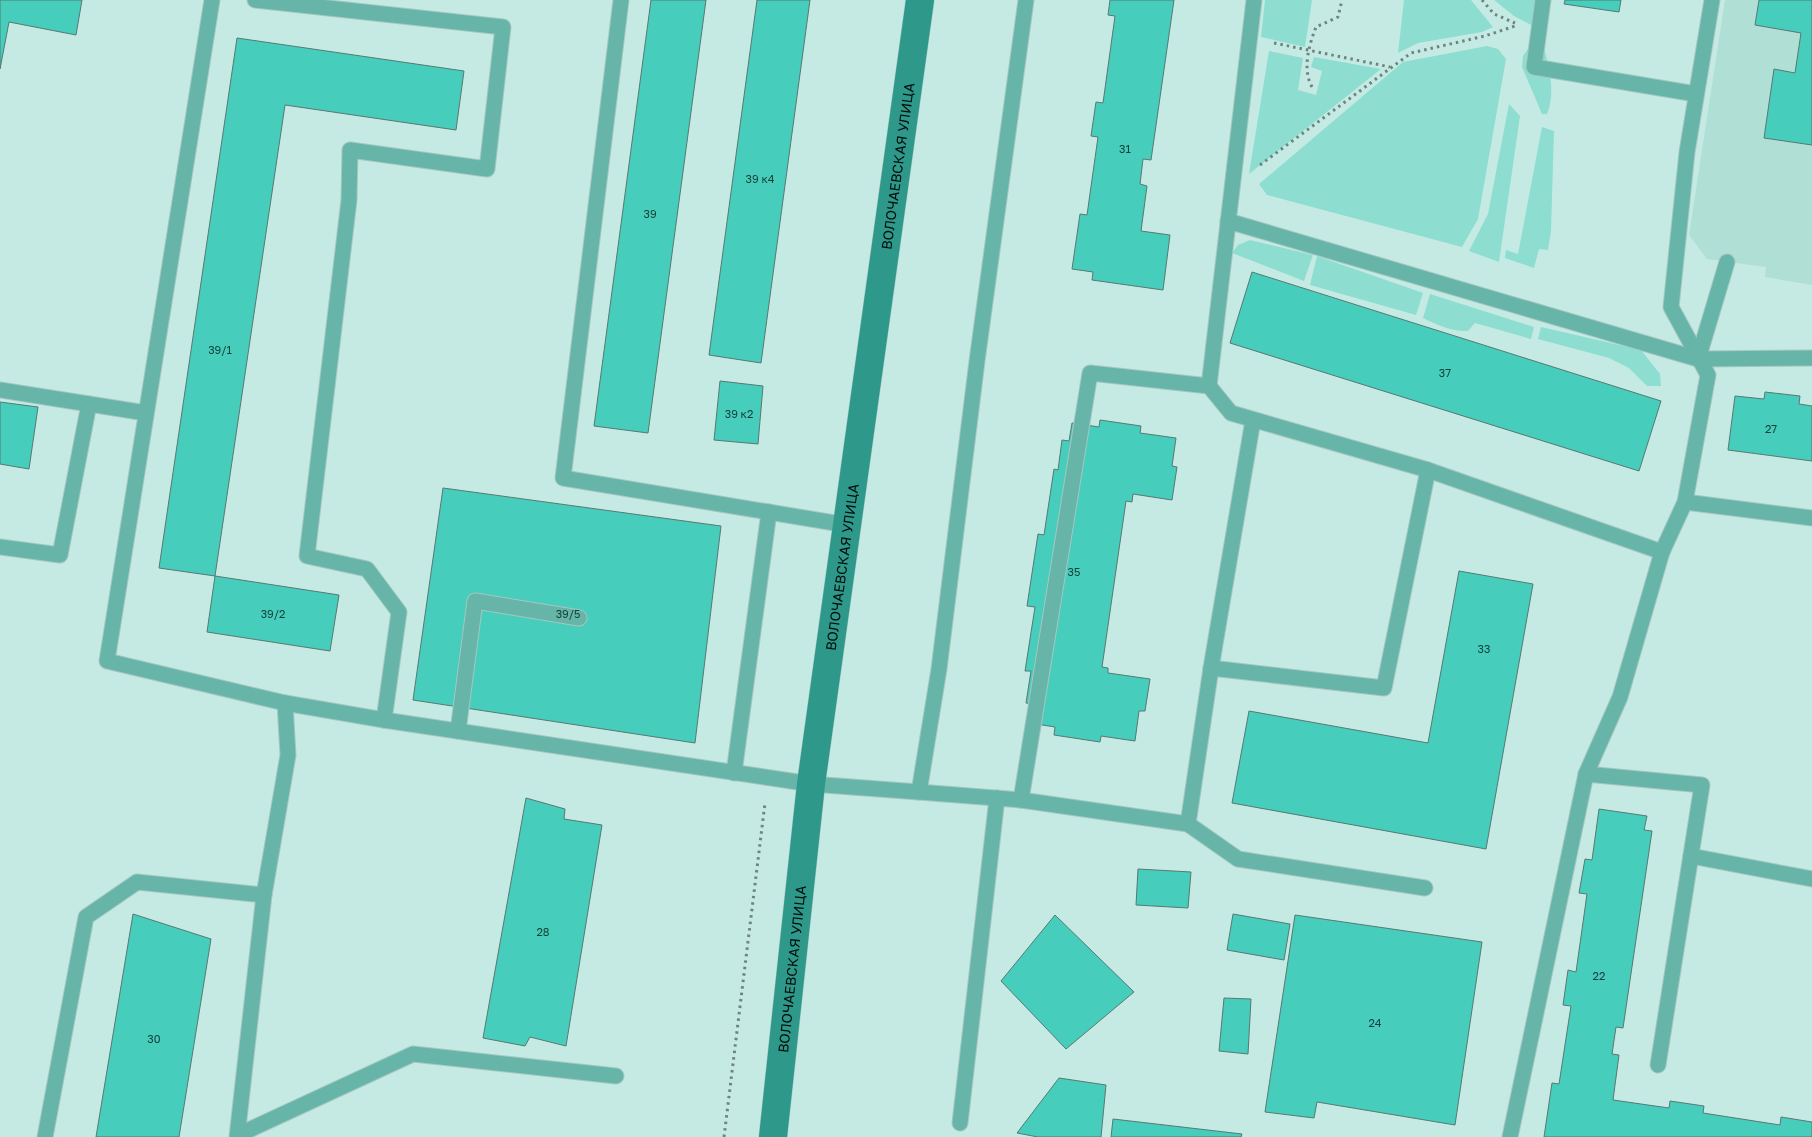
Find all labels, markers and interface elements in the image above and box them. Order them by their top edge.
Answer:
street label: ВОЛОЧАЕВСКАЯ УЛИЦА [877,81,917,251]
house number: 31 [1119,142,1131,155]
house number: 39 к4 [746,172,775,185]
house number: 39 [643,207,657,220]
house number: 39/1 [208,343,232,356]
house number: 37 [1439,366,1451,379]
house number: 39 к2 [725,407,753,420]
house number: 27 [1765,422,1777,435]
street label: ВОЛОЧАЕВСКАЯ УЛИЦА [821,482,861,652]
house number: 35 [1068,565,1080,578]
house number: 39/2 [261,607,285,620]
house number: 39/5 [556,607,580,620]
house number: 33 [1478,642,1490,655]
street label: ВОЛОЧАЕВСКАЯ УЛИЦА [774,884,809,1054]
house number: 28 [536,925,550,938]
house number: 22 [1593,969,1605,982]
house number: 24 [1368,1016,1382,1029]
house number: 30 [147,1032,161,1045]

